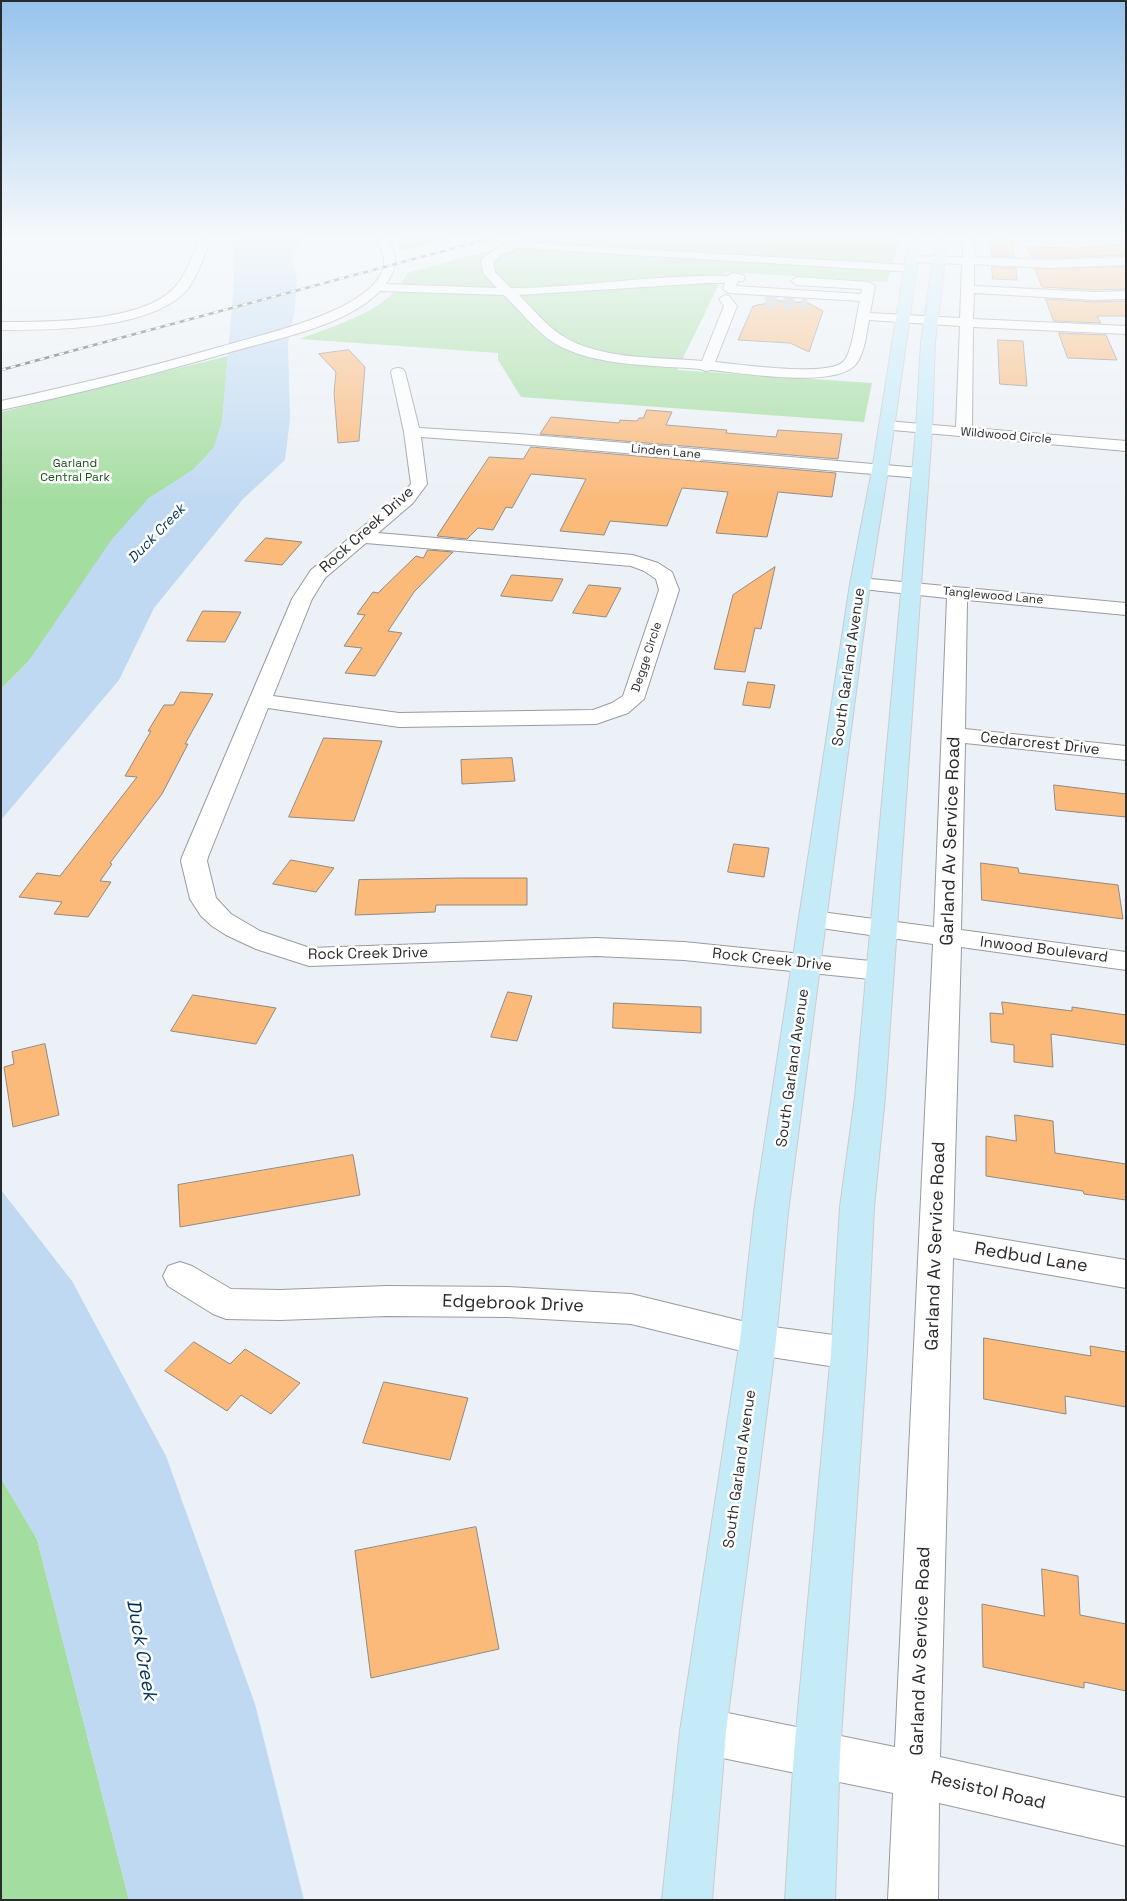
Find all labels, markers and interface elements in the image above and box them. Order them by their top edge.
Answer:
street label: Wildwood Circle [960,425,1052,447]
street label: Linden Lane [630,442,702,462]
park label: Garland Central Park [40,457,110,485]
street label: Rock Creek Drive [316,483,418,577]
water label: Duck Creek [125,501,189,567]
street label: Tanglewood Lane [942,584,1044,608]
street label: South Garland Avenue [829,587,869,747]
street label: Degge Circle [629,620,665,694]
street label: Cedarcrest Drive [979,729,1101,759]
street label: Garland Av Service Road [937,736,965,946]
street label: Inwood Boulevard [979,933,1109,967]
street label: Rock Creek Drive [308,944,428,964]
street label: Rock Creek Drive [711,945,833,975]
street label: South Garland Avenue [773,988,813,1148]
street label: Garland Av Service Road [922,1141,950,1351]
street label: Redbud Lane [973,1238,1089,1278]
street label: Edgebrook Drive [442,1291,584,1317]
street label: South Garland Avenue [720,1389,760,1549]
street label: Garland Av Service Road [907,1546,935,1756]
water label: Duck Creek [121,1598,161,1702]
street label: Resistol Road [928,1767,1048,1815]

